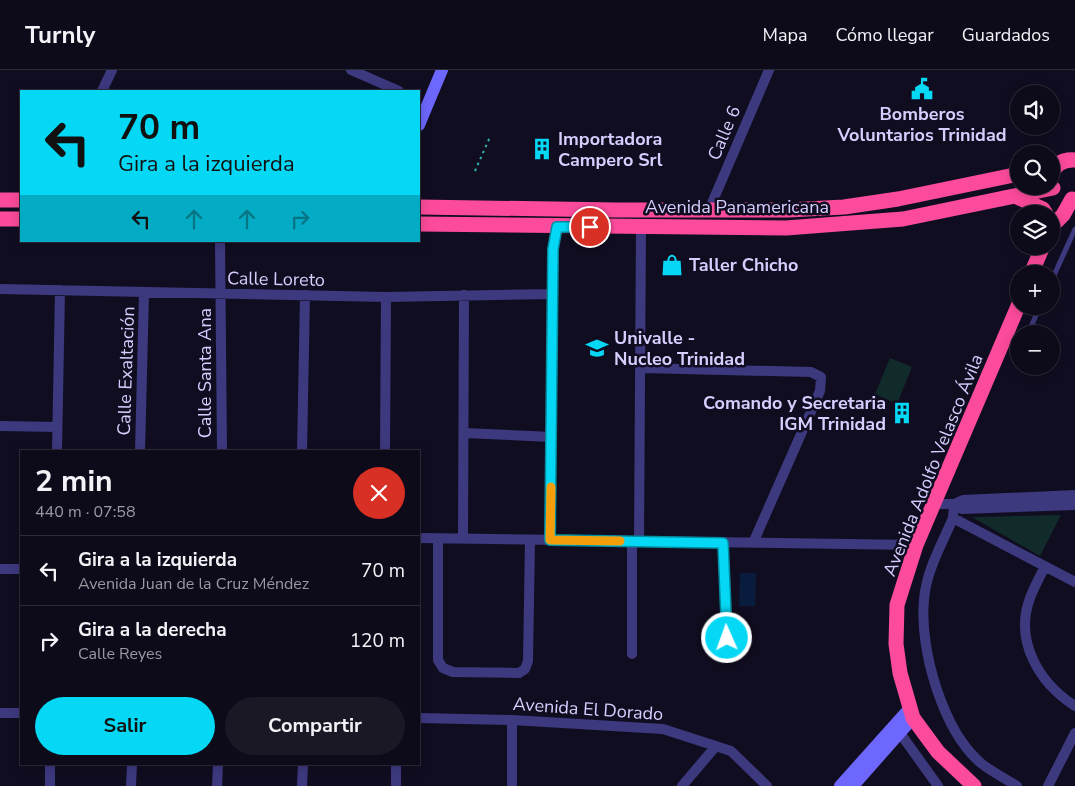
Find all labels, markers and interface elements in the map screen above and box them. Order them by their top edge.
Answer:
text: Turnly [25,19,95,51]
text: Mapa [763,23,808,47]
text: Cómo llegar [836,23,934,47]
text: Guardados [962,23,1050,47]
public building icon: Bomberos Voluntarios Trinidad [909,76,935,102]
map controls [1010,85,1060,375]
button: sound [1010,85,1060,135]
street label: Calle 6 [702,102,746,164]
place label: Bomberos Voluntarios Trinidad [836,102,1007,147]
text: 70 m [118,104,200,151]
icon: left [35,110,100,175]
place label: Importadora Campero Srl [558,127,663,172]
building icon: Importadora Campero Srl [529,136,555,162]
button: search [1010,145,1060,195]
text: Gira a la izquierda [118,149,295,179]
street label: Avenida Panamericana [645,195,829,219]
icon: left [127,205,155,233]
icon: ahead [180,205,208,233]
icon: ahead [233,205,261,233]
icon: right [286,205,314,233]
button: layers [1010,205,1060,255]
pin [569,206,611,248]
icon: arrive [576,213,604,241]
shop icon: Taller Chicho [659,252,685,278]
place label: Taller Chicho [689,253,798,277]
button: + [1010,265,1060,315]
street label: Calle Loreto [227,266,325,292]
street label: Calle Exaltación [112,306,140,436]
street label: Calle Santa Ana [193,308,217,438]
button: − [1010,325,1060,375]
place label: Univalle - Nucleo Trinidad [614,326,745,371]
school or university icon: Univalle - Nucleo Trinidad [584,335,610,361]
street label: Avenida Adolfo Velasco Ávila [877,350,989,580]
place label: Comando y Secretaria IGM Trinidad [703,391,886,436]
building icon: Comando y Secretaria IGM Trinidad [889,400,915,426]
text: 2 min [35,461,113,502]
button: close [353,467,405,519]
text: 440 m · 07:58 [35,501,136,523]
text: Gira a la izquierda [78,547,237,573]
icon: left [35,557,63,585]
text: 70 m [361,558,405,584]
text: Avenida Juan de la Cruz Méndez [78,573,309,595]
position arrow [700,611,752,663]
text: Gira a la derecha [78,617,227,643]
icon: right [35,627,63,655]
text: 120 m [350,628,405,654]
text: Calle Reyes [78,643,162,665]
street label: Avenida El Dorado [512,692,664,726]
button: Salir [35,697,215,755]
button: Compartir [225,697,405,755]

